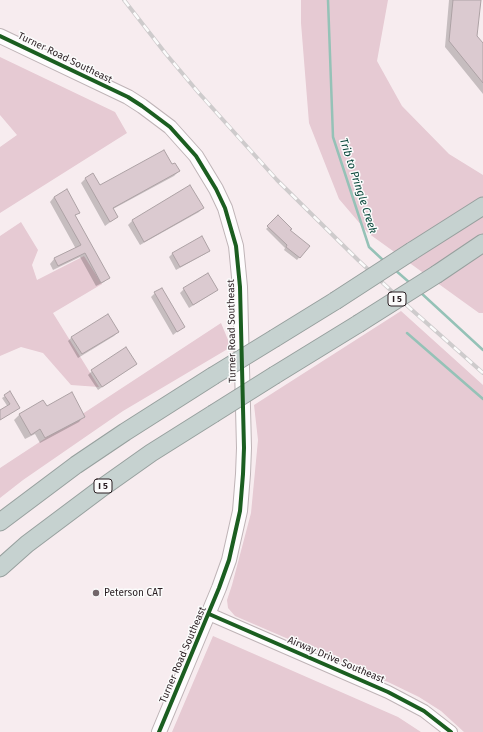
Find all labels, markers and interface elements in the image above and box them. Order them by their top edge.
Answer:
street label: Turner Road Southeast [16,30,114,86]
water label: Trib to Pringle Creek [336,137,380,235]
street label: Turner Road Southeast [225,279,239,383]
road number: I 5 [388,292,406,306]
road number: I 5 [94,479,112,493]
place label: Peterson CAT [104,587,163,599]
marker: Peterson CAT [91,588,101,598]
street label: Turner Road Southeast [157,605,209,705]
street label: Airway Drive Southeast [286,634,386,686]

